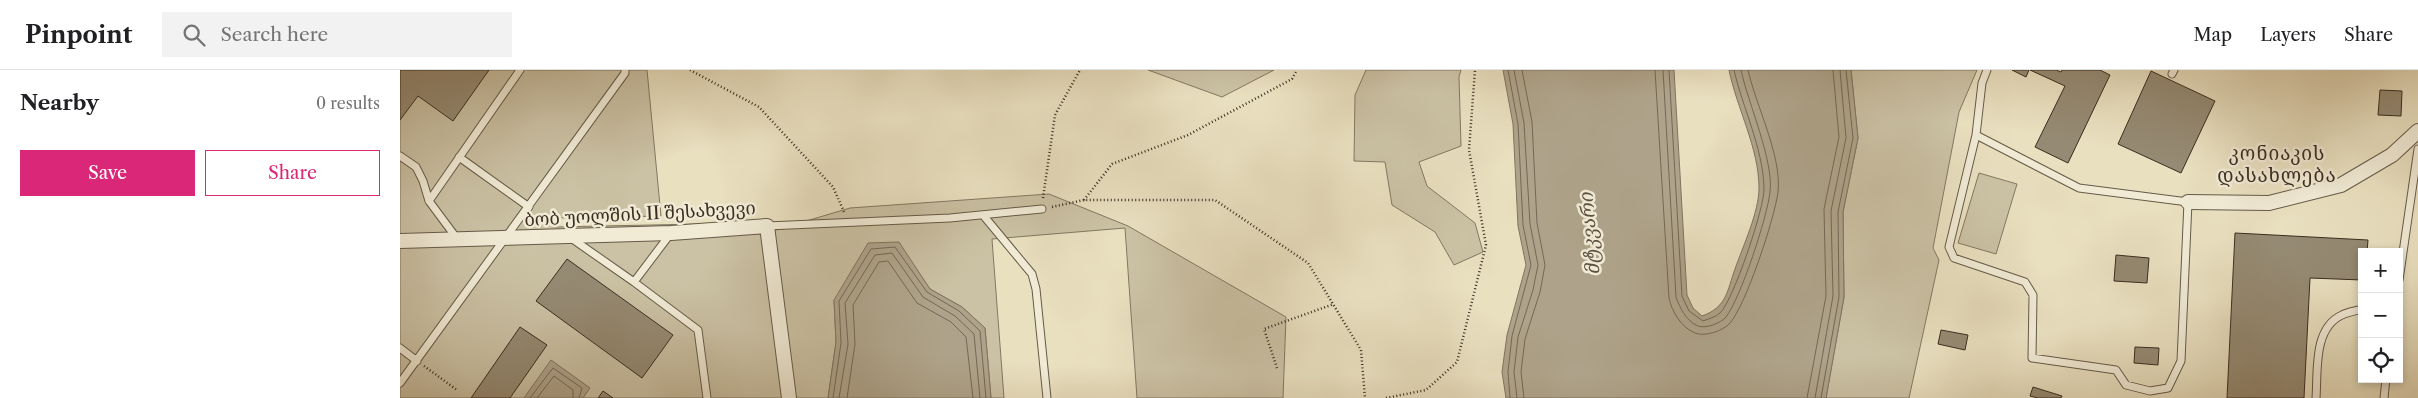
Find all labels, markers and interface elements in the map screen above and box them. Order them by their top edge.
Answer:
search box [162,12,512,57]
text: Pinpoint [25,20,132,49]
icon: search [180,21,208,49]
text: Search here [220,23,328,46]
text: Map [2194,24,2232,46]
text: Layers [2260,24,2316,46]
text: Share [2344,24,2393,46]
text: Nearby [20,90,99,115]
text: 0 results [316,93,380,113]
district label: კონიაკის დასახლება [2217,142,2337,187]
button: Save [20,150,195,196]
button: Share [205,150,380,196]
water label: მტკვარი [1574,191,1605,276]
street label: ბობ უოლშის II შესახვევი [524,197,756,231]
map controls [2358,248,2403,383]
button: + [2358,248,2403,293]
button: − [2358,293,2403,338]
button: locate [2358,338,2403,383]

